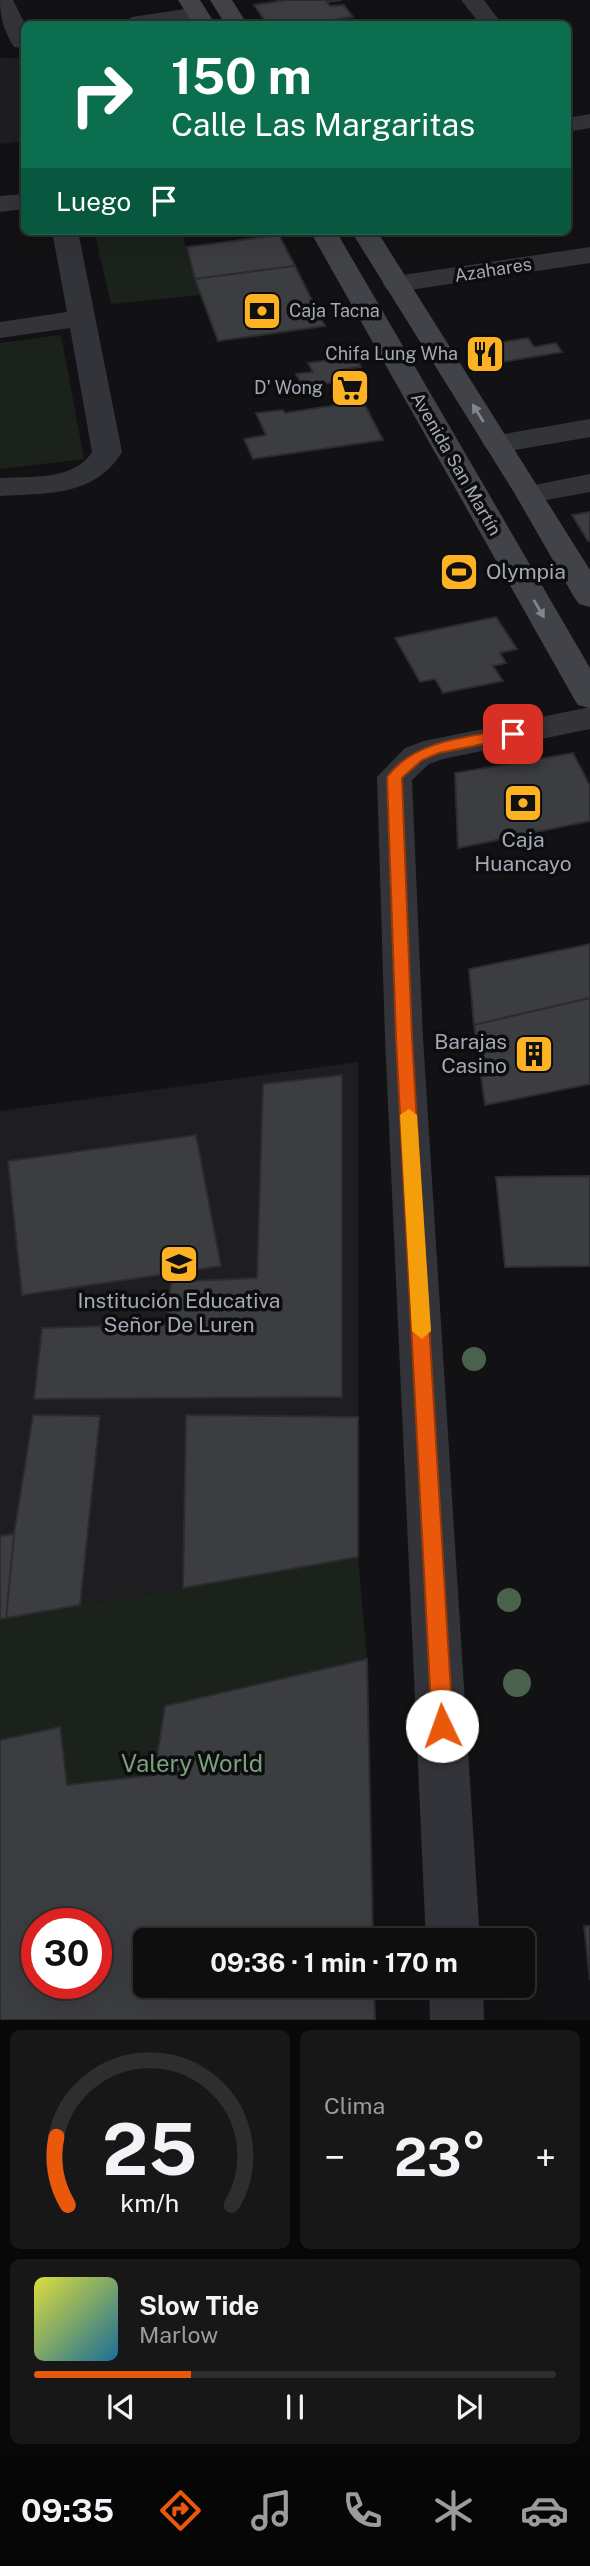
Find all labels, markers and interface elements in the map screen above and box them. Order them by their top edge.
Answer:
text: 150 m [171,47,312,105]
icon: right [56,49,147,140]
text: Calle Las Margaritas [171,106,475,143]
icon: arrive [145,182,183,220]
text: Luego [56,186,131,217]
street label: Azahares [453,253,533,286]
bank icon: Caja Tacna [241,290,283,332]
place label: Caja Tacna [289,300,380,321]
restaurant icon: Chifa Lung Wha [464,333,506,375]
place label: Chifa Lung Wha [325,343,458,364]
supermarket icon: D' Wong [329,367,371,409]
place label: D' Wong [254,377,323,398]
street label: Avenida San Martín [407,388,506,539]
one-way arrow [472,403,485,422]
sports icon: Olympia [438,551,480,593]
place label: Olympia [486,559,566,584]
one-way arrow [533,600,545,619]
pin [483,704,543,764]
icon: arrive [494,715,532,753]
bank icon: Caja Huancayo [502,782,544,824]
place label: Caja Huancayo [474,827,572,876]
place label: Barajas Casino [434,1029,507,1078]
building icon: Barajas Casino [513,1033,555,1075]
school or university icon: Institución Educativa Señor De Luren [158,1243,200,1285]
place label: Institución Educativa Señor De Luren [78,1288,280,1337]
position arrow [405,1689,479,1763]
park label: Valery World [121,1749,263,1777]
speed limit sign: 30 [21,1908,112,1999]
text: 09:36 · 1 min · 170 m [210,1947,458,1978]
text: Clima [324,2092,385,2119]
text: 25 [102,2107,198,2192]
text: 23° [394,2127,486,2188]
text: − [324,2135,345,2180]
text: + [535,2135,556,2180]
text: km/h [121,2188,179,2218]
text: Slow Tide [139,2290,259,2321]
text: Marlow [139,2321,218,2348]
icon: previous [102,2388,140,2426]
icon: pause [276,2388,314,2426]
icon: next [450,2388,488,2426]
icon: directions [156,2486,205,2535]
icon: music [247,2486,296,2535]
icon: phone [338,2486,387,2535]
icon: climate [429,2486,478,2535]
icon: car [520,2486,569,2535]
text: 09:35 [21,2492,114,2529]

